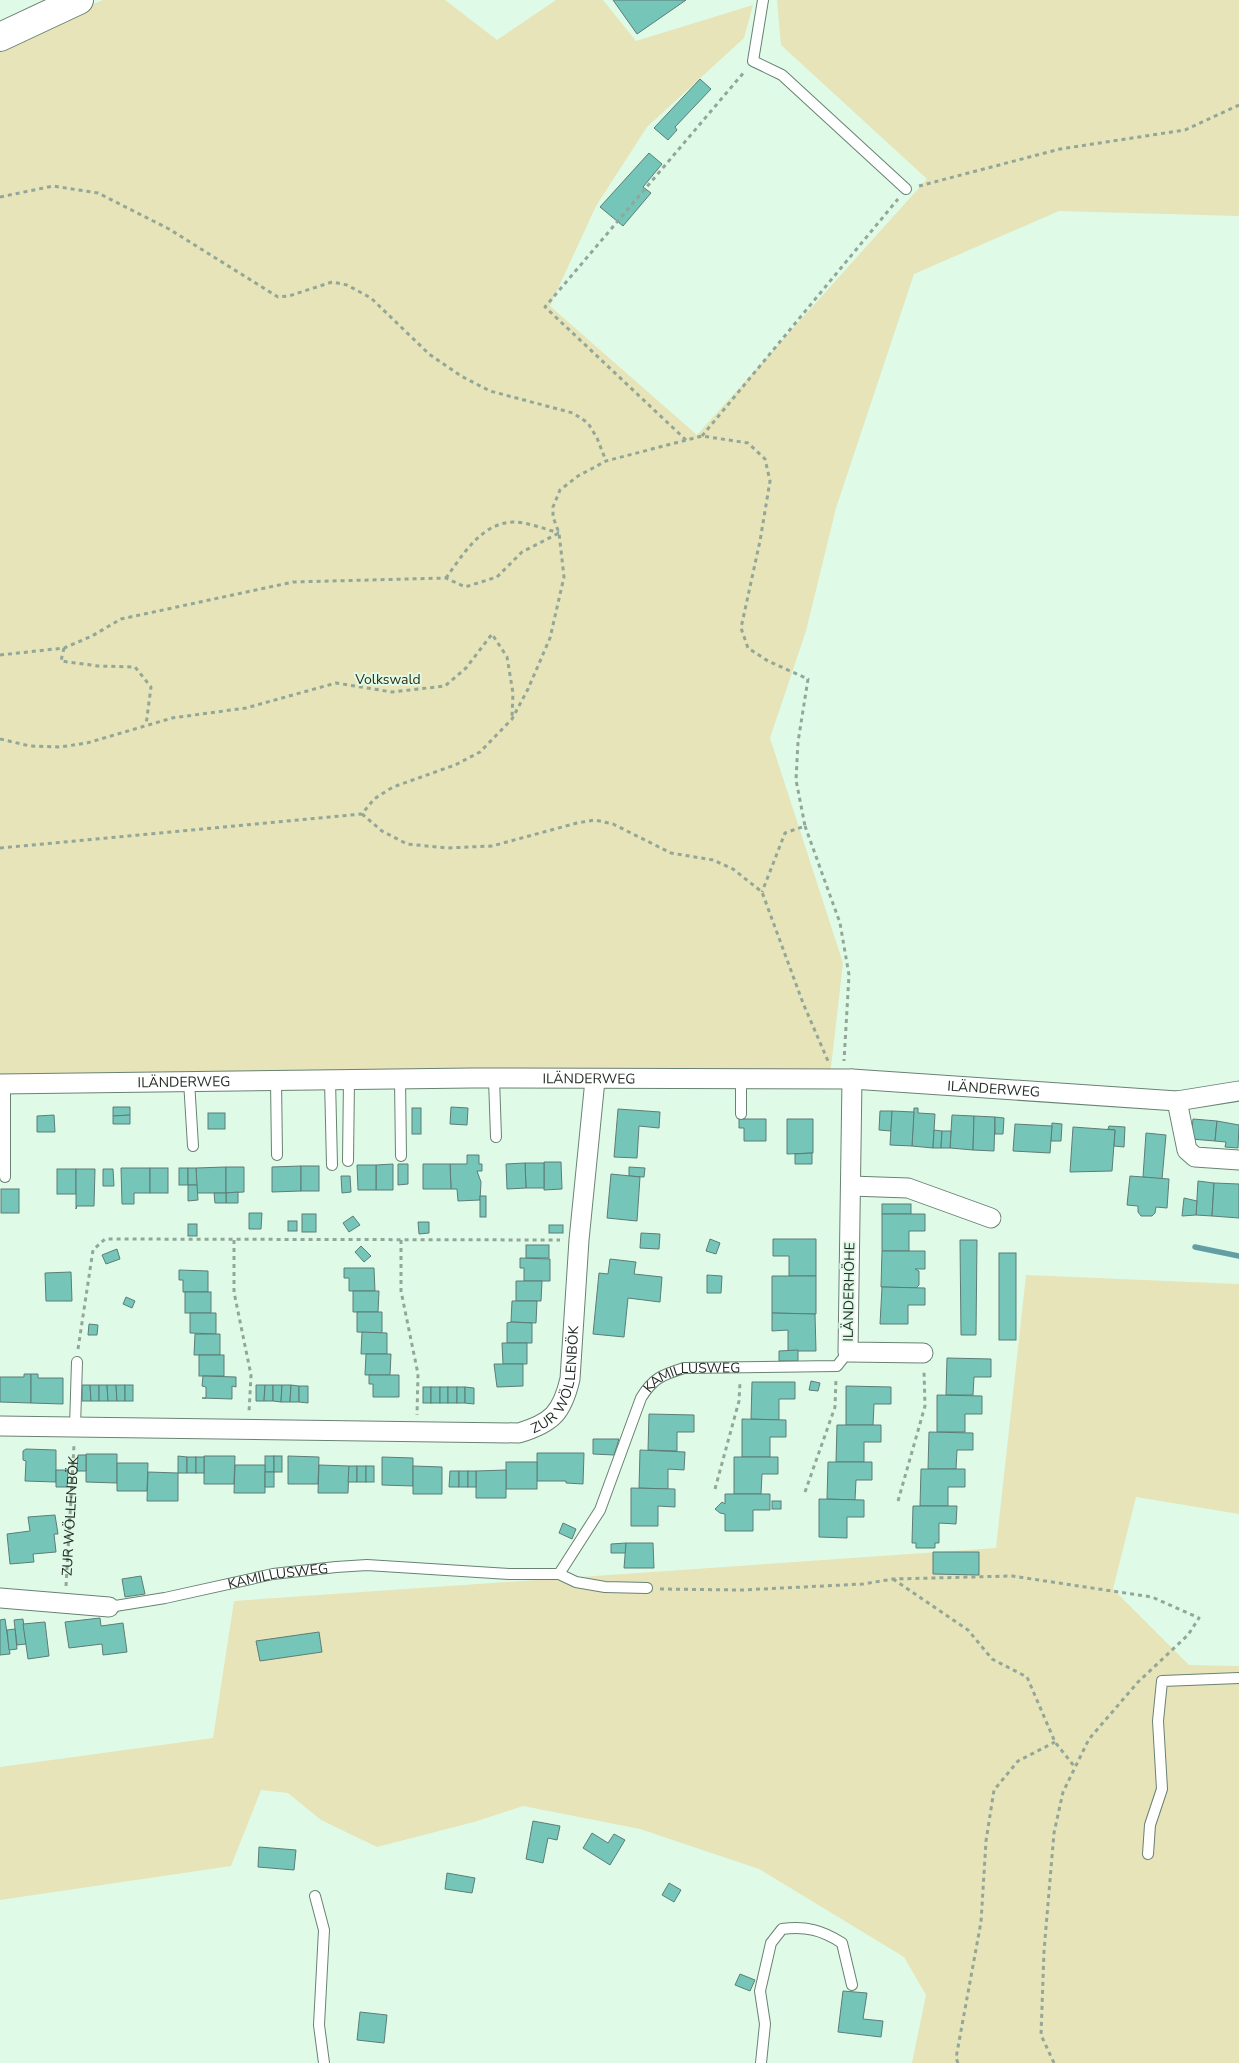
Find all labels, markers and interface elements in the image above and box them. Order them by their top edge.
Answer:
park label: Volkswald [354,670,421,689]
street label: ILÄNDERWEG [542,1069,635,1088]
street label: ILÄNDERWEG [137,1072,231,1092]
street label: ILÄNDERWEG [947,1076,1041,1101]
street label: ILÄNDERHÖHE [839,1242,859,1342]
street label: ZUR WÖLLENBÖK [528,1325,583,1438]
street label: KAMILLUSWEG [639,1358,740,1396]
street label: ZUR WÖLLENBÖK [57,1455,83,1577]
street label: KAMILLUSWEG [226,1558,329,1593]

